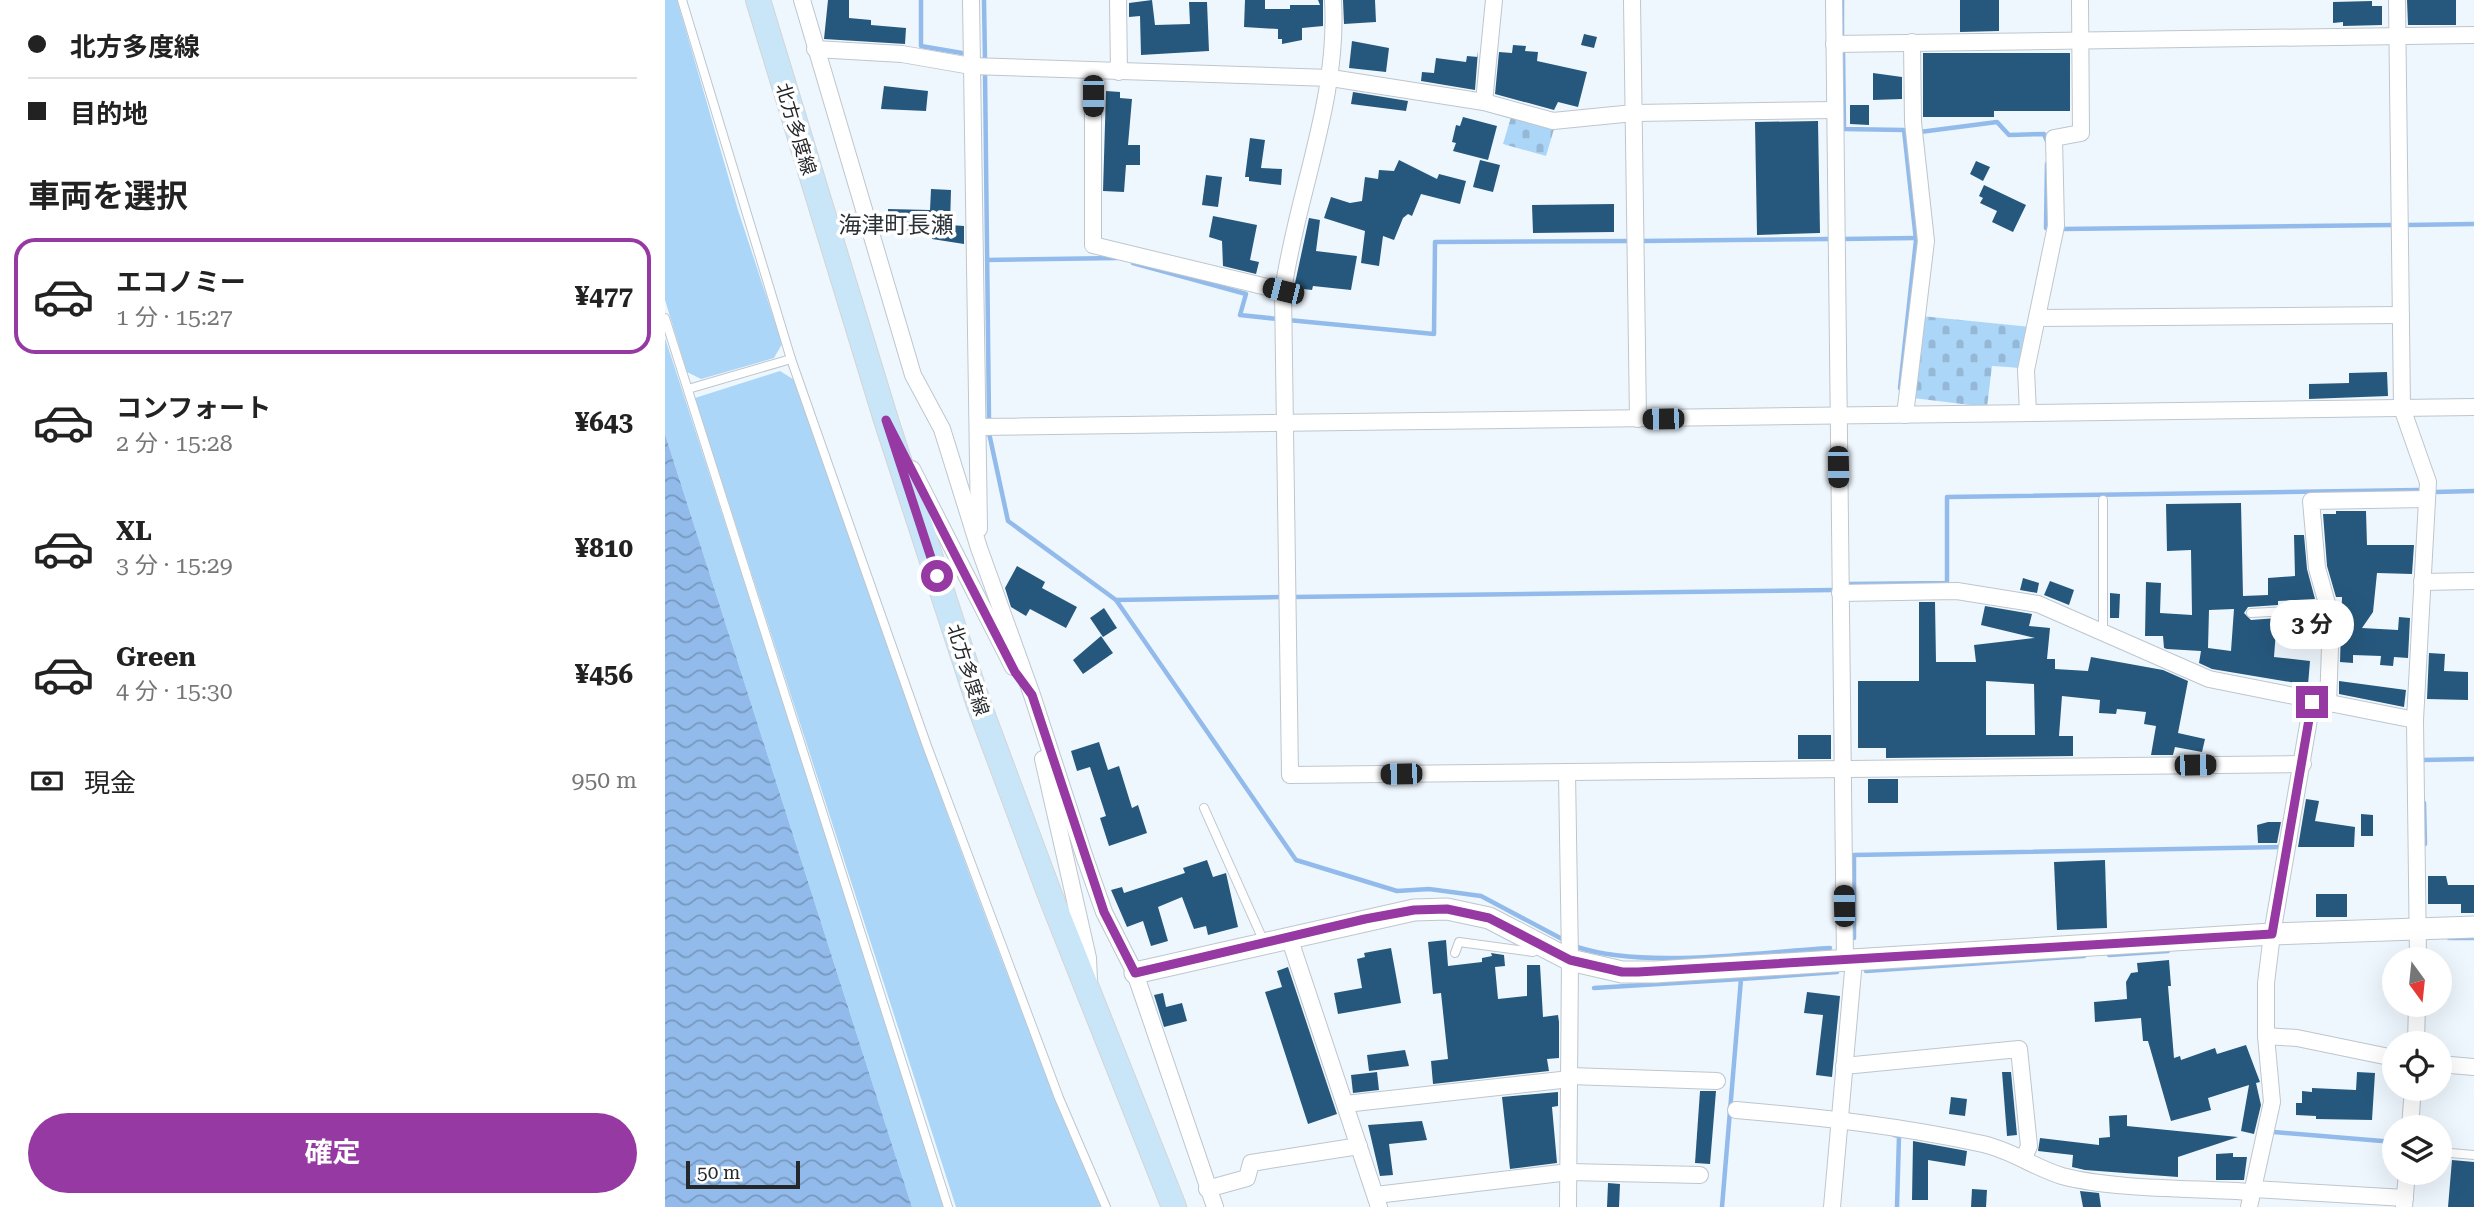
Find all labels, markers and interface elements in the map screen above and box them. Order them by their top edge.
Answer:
text: 北方多度線 [70,32,200,62]
car [1083,75,1104,117]
street label: 北方多度線 [771,80,821,178]
text: 目的地 [70,99,148,129]
text: 車両を選択 [28,177,188,215]
district label: 海津町長瀬 [839,212,954,239]
icon: car [32,265,95,328]
text: エコノミー [116,267,246,297]
car [1261,276,1306,306]
text: ¥477 [575,281,633,311]
text: 1 分 · 15:27 [116,304,233,331]
icon: car [32,391,95,454]
text: コンフォート [116,393,271,423]
text: ¥643 [575,407,633,437]
car [1642,408,1685,430]
text: 2 分 · 15:28 [116,430,233,457]
car [1828,446,1849,488]
text: XL [116,516,152,546]
icon: car [32,517,95,580]
text: ¥810 [575,533,633,563]
text: 3 分 · 15:29 [116,552,233,579]
route start [921,560,953,592]
callout: 3 分 [2270,600,2354,650]
text: 3 分 [2291,611,2333,638]
street label: 北方多度線 [942,621,994,719]
text: Green [116,642,196,672]
icon: car [32,643,95,706]
text: ¥456 [575,659,633,689]
text: 4 分 · 15:30 [116,678,233,705]
route end [2296,686,2328,718]
car [2174,754,2217,776]
icon: cash [28,762,66,800]
car [1380,763,1423,785]
text: 950 m [572,767,637,794]
text: 現金 [84,768,136,798]
car [1834,885,1855,927]
north arrow [2382,947,2452,1017]
map controls [2382,947,2452,1185]
button: locate [2382,1031,2452,1101]
button: 確定 [28,1113,637,1193]
button: layers [2382,1115,2452,1185]
scale bar [686,1158,800,1190]
text: 50 m [697,1161,740,1184]

